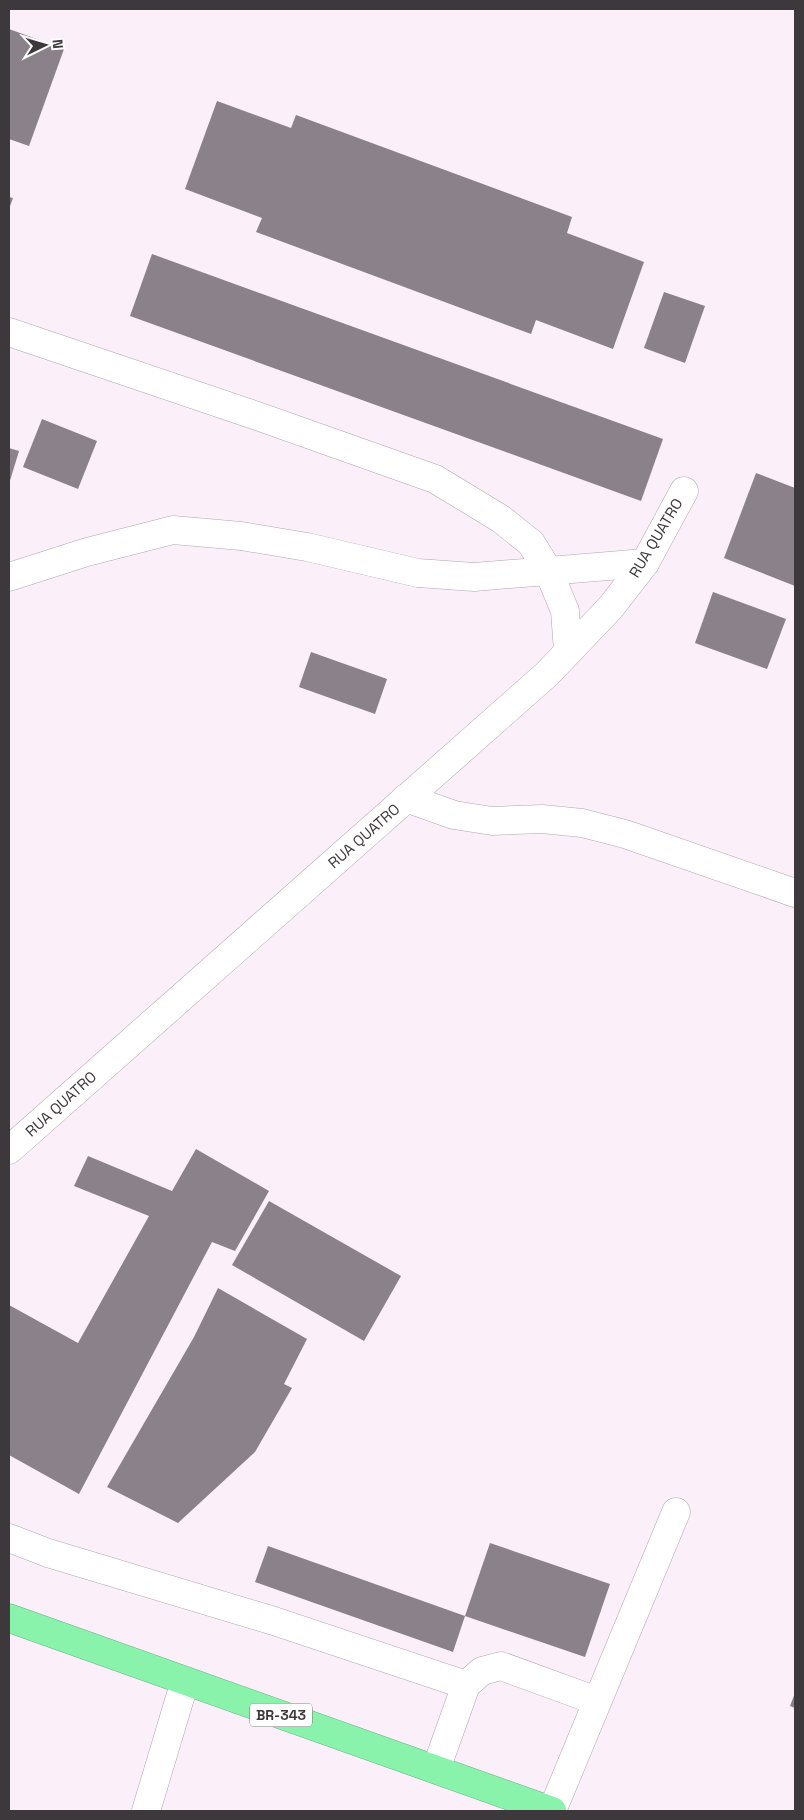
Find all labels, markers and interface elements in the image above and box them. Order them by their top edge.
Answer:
north arrow [20,20,70,70]
text: N [49,38,67,49]
street label: RUA QUATRO [625,495,687,581]
street label: RUA QUATRO [324,799,403,872]
street label: RUA QUATRO [21,1067,100,1140]
road number: BR-343 [250,1704,312,1726]

